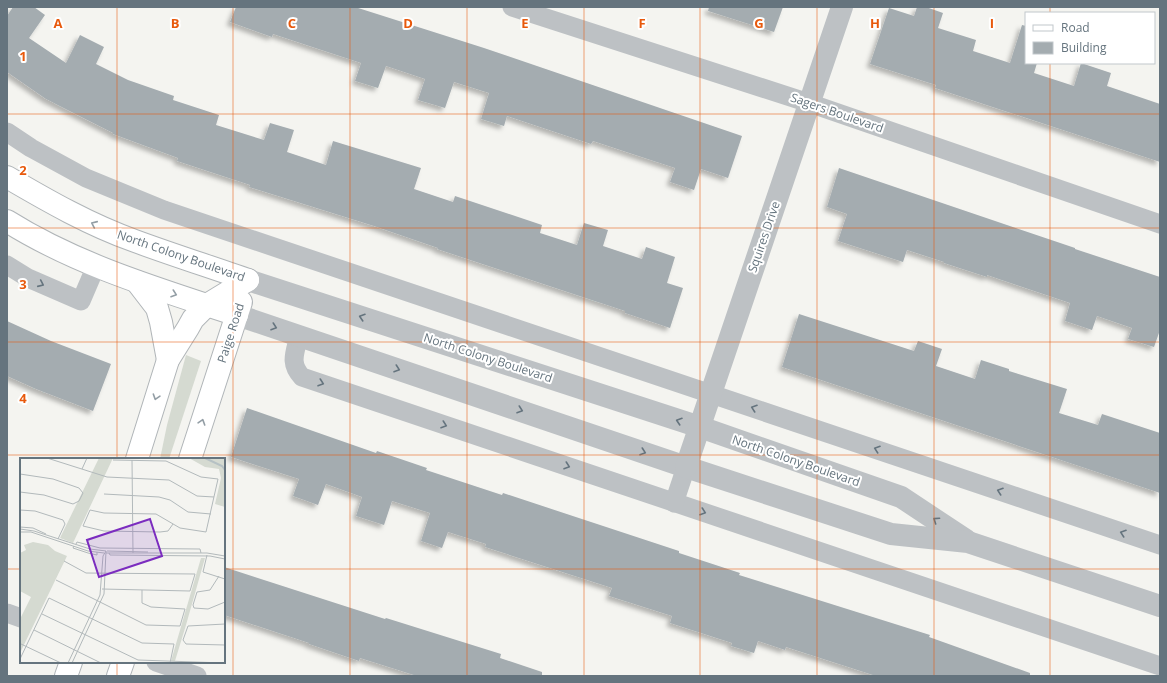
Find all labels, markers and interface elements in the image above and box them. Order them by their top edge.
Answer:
legend [1025,12,1155,64]
text: A [54,14,63,32]
text: B [171,14,180,32]
text: C [288,14,296,32]
text: D [403,14,413,32]
text: E [521,14,529,32]
text: F [638,14,646,32]
text: G [754,14,764,32]
text: H [870,14,880,32]
text: I [990,14,994,32]
text: Road [1061,19,1090,36]
text: Building [1061,39,1107,56]
text: 1 [19,47,27,65]
street label: Sagers Boulevard [788,89,886,136]
text: 2 [19,161,27,179]
street label: Squires Drive [743,199,784,275]
one-way arrow [90,220,97,228]
street label: North Colony Boulevard [115,226,247,285]
text: 3 [19,275,27,293]
one-way arrow [38,279,45,287]
one-way arrow [171,289,178,298]
street label: Paige Road [213,301,248,365]
one-way arrow [359,313,366,322]
one-way arrow [270,322,277,331]
street label: North Colony Boulevard [422,329,555,386]
one-way arrow [393,364,400,373]
one-way arrow [317,378,324,387]
text: 4 [19,389,27,407]
one-way arrow [152,393,161,400]
one-way arrow [750,404,757,412]
one-way arrow [516,406,523,414]
one-way arrow [675,417,682,425]
one-way arrow [197,419,206,426]
one-way arrow [440,420,447,429]
street label: North Colony Boulevard [730,431,862,490]
one-way arrow [873,446,880,454]
one-way arrow [640,447,647,456]
inset map [20,458,225,663]
one-way arrow [563,462,570,470]
one-way arrow [997,487,1004,496]
one-way arrow [700,508,707,516]
one-way arrow [933,517,940,525]
one-way arrow [1120,529,1127,537]

